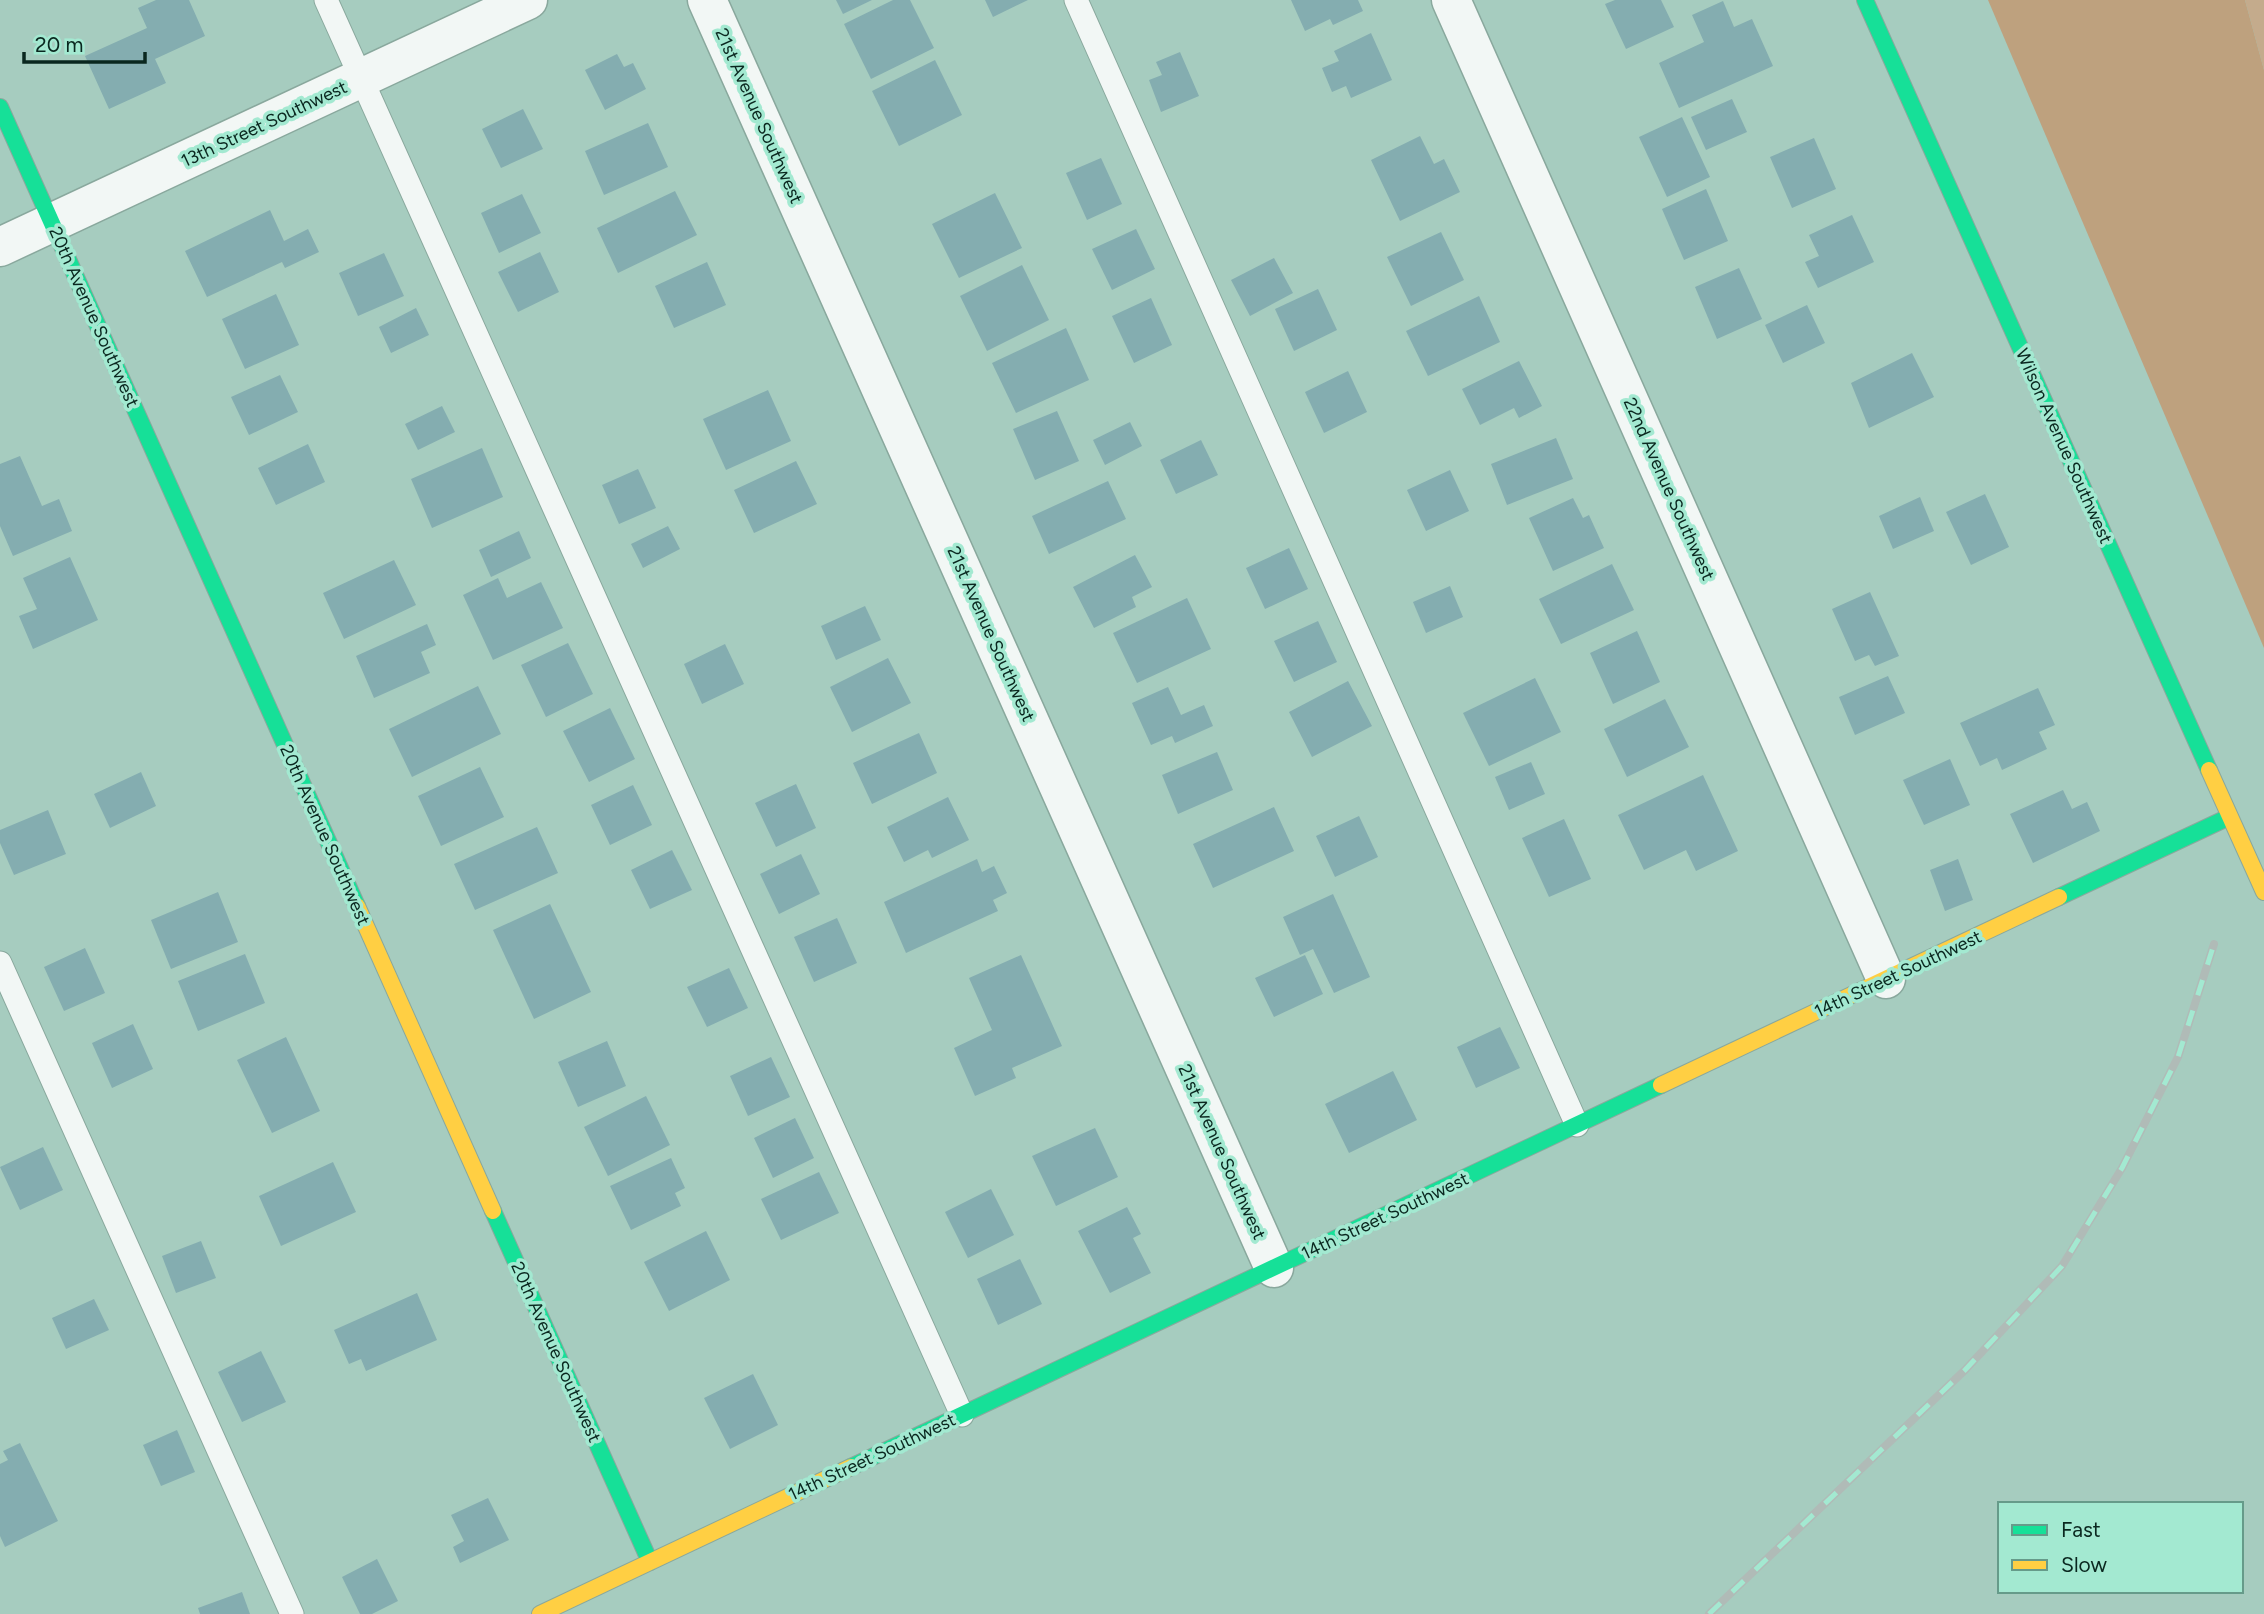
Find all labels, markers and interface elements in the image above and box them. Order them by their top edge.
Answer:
scale bar [24,21,145,65]
street label: 21st Avenue Southwest [710,25,808,207]
text: 20 m [35,32,83,57]
street label: 13th Street Southwest [178,76,351,172]
street label: 20th Avenue Southwest [44,223,144,411]
street label: Wilson Avenue Southwest [2011,345,2117,547]
street label: 22nd Avenue Southwest [1619,394,1719,584]
street label: 21st Avenue Southwest [942,543,1040,725]
street label: 20th Avenue Southwest [275,741,375,929]
street label: 14th Street Southwest [1811,926,1985,1022]
street label: 21st Avenue Southwest [1173,1061,1271,1243]
street label: 14th Street Southwest [1298,1168,1472,1264]
street label: 20th Avenue Southwest [506,1258,606,1446]
street label: 14th Street Southwest [785,1409,959,1505]
legend [1998,1502,2243,1593]
text: Fast [2061,1517,2101,1542]
text: Slow [2061,1552,2107,1577]

